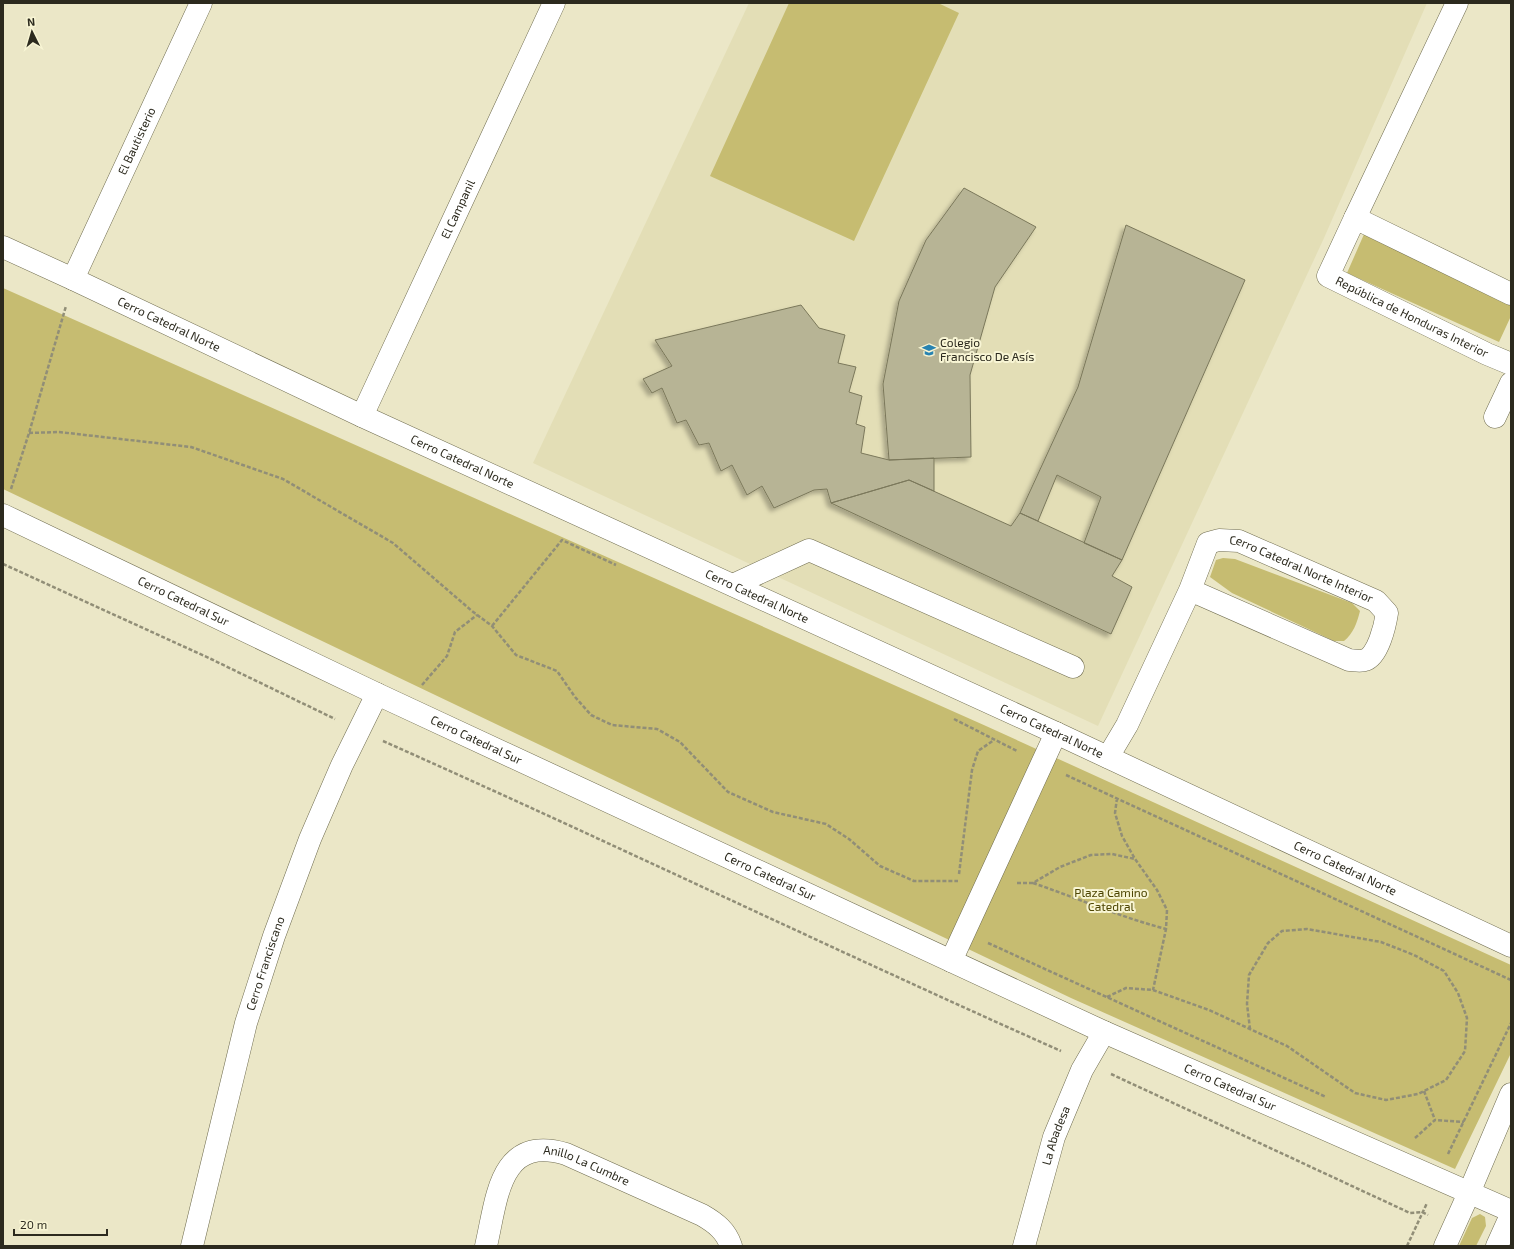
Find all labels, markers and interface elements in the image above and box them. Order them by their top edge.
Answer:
north arrow [12,12,52,52]
text: N [27,15,36,28]
street label: El Bautisterio [114,105,158,177]
street label: El Campanil [437,177,477,241]
street label: República de Honduras Interior [1334,273,1491,360]
street label: Cerro Catedral Norte [116,293,223,354]
place label: Colegio Francisco De Asís [940,335,1034,363]
school or university icon: Colegio Francisco De Asís [921,342,937,358]
street label: Cerro Catedral Norte [409,431,517,491]
street label: Cerro Catedral Norte Interior [1229,533,1376,605]
street label: Cerro Catedral Norte [703,566,811,625]
street label: Cerro Catedral Sur [136,573,232,628]
street label: Cerro Catedral Norte [998,700,1106,760]
street label: Cerro Catedral Sur [429,712,525,767]
street label: Cerro Catedral Norte [1292,837,1399,898]
street label: Cerro Catedral Sur [722,848,819,903]
park label: Plaza Camino Catedral [1074,885,1148,913]
street label: Cerro Franciscano [243,914,287,1012]
street label: Cerro Catedral Sur [1182,1060,1279,1113]
street label: La Abadesa [1039,1103,1072,1167]
street label: Anillo La Cumbre [543,1142,632,1188]
scale bar [14,1211,107,1237]
text: 20 m [20,1217,47,1231]

